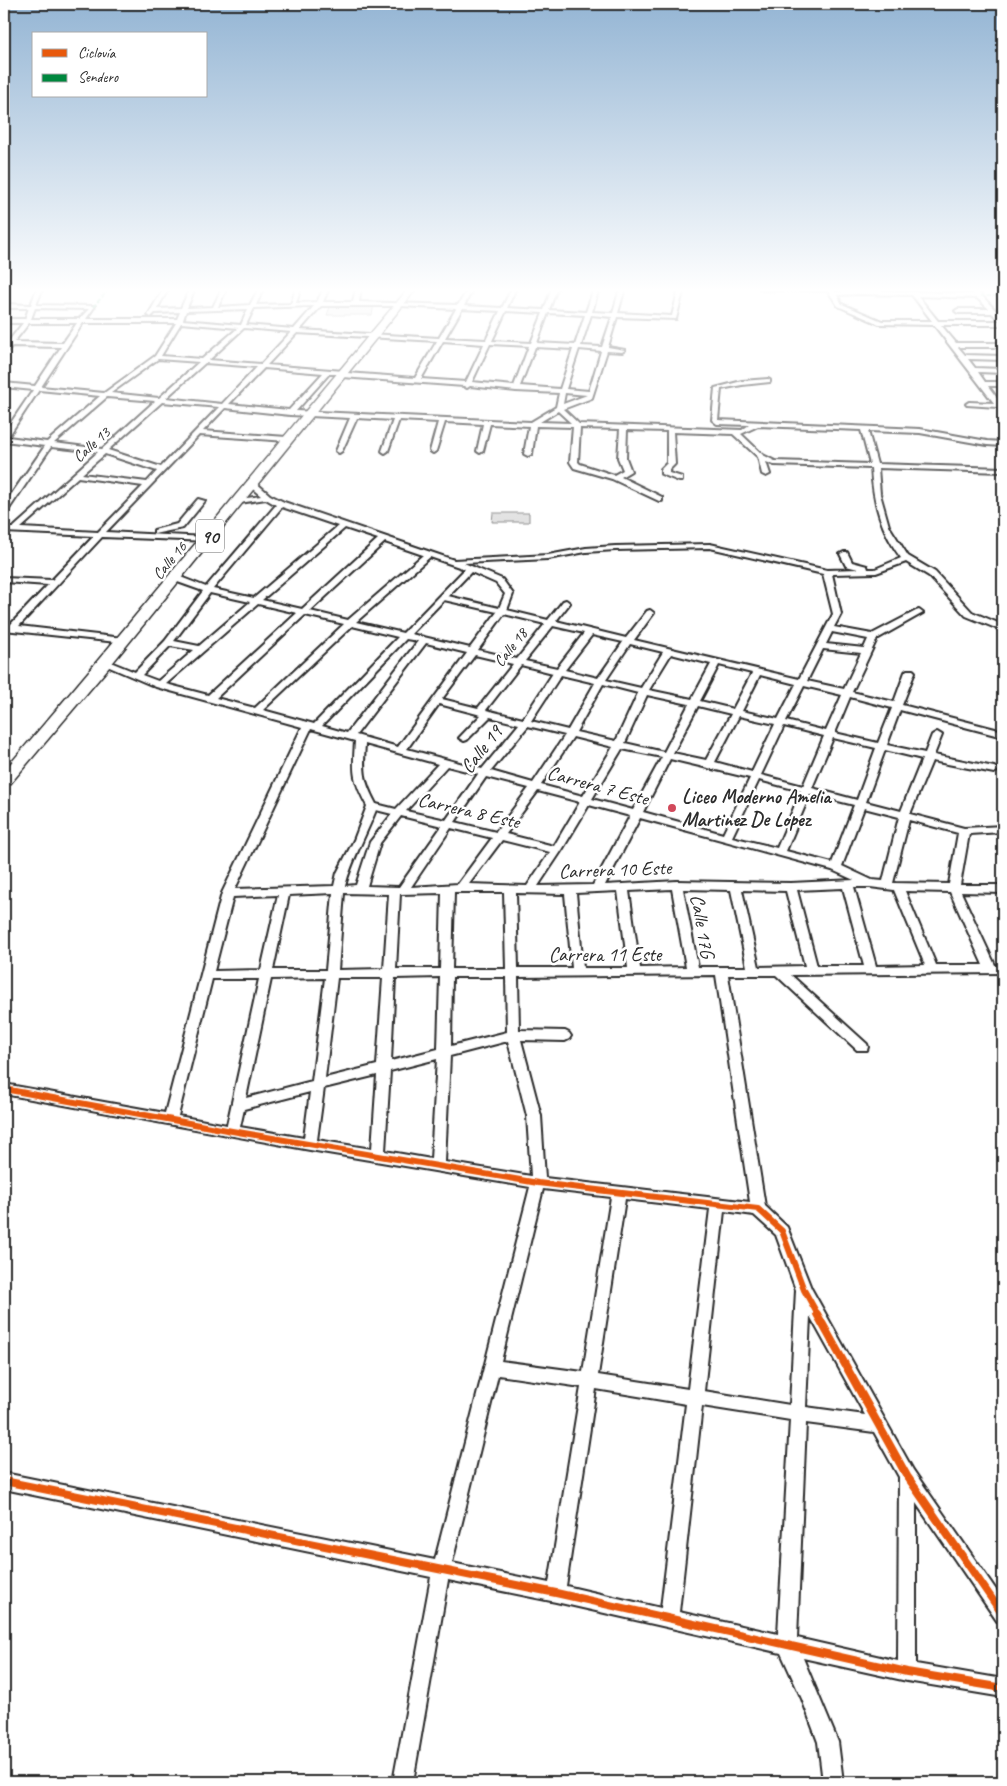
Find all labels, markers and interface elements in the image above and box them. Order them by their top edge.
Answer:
legend [32,32,208,98]
text: Ciclovía [78,44,117,63]
text: Sendero [78,68,119,87]
street label: Calle 13 [69,422,116,467]
road number: 90 [196,520,224,552]
street label: Calle 16 [148,537,192,584]
street label: Calle 18 [490,623,533,671]
street label: Calle 19 [455,719,509,778]
street label: Carrera 7 Este [545,760,653,811]
place label: Liceo Moderno Amelia Martinez De Lopez [682,784,832,832]
street label: Carrera 8 Este [416,787,524,835]
marker: Liceo Moderno Amelia Martinez De Lopez [666,802,678,814]
street label: Carrera 10 Este [558,855,673,884]
street label: Calle 17G [685,892,721,962]
street label: Carrera 11 Este [549,942,663,967]

